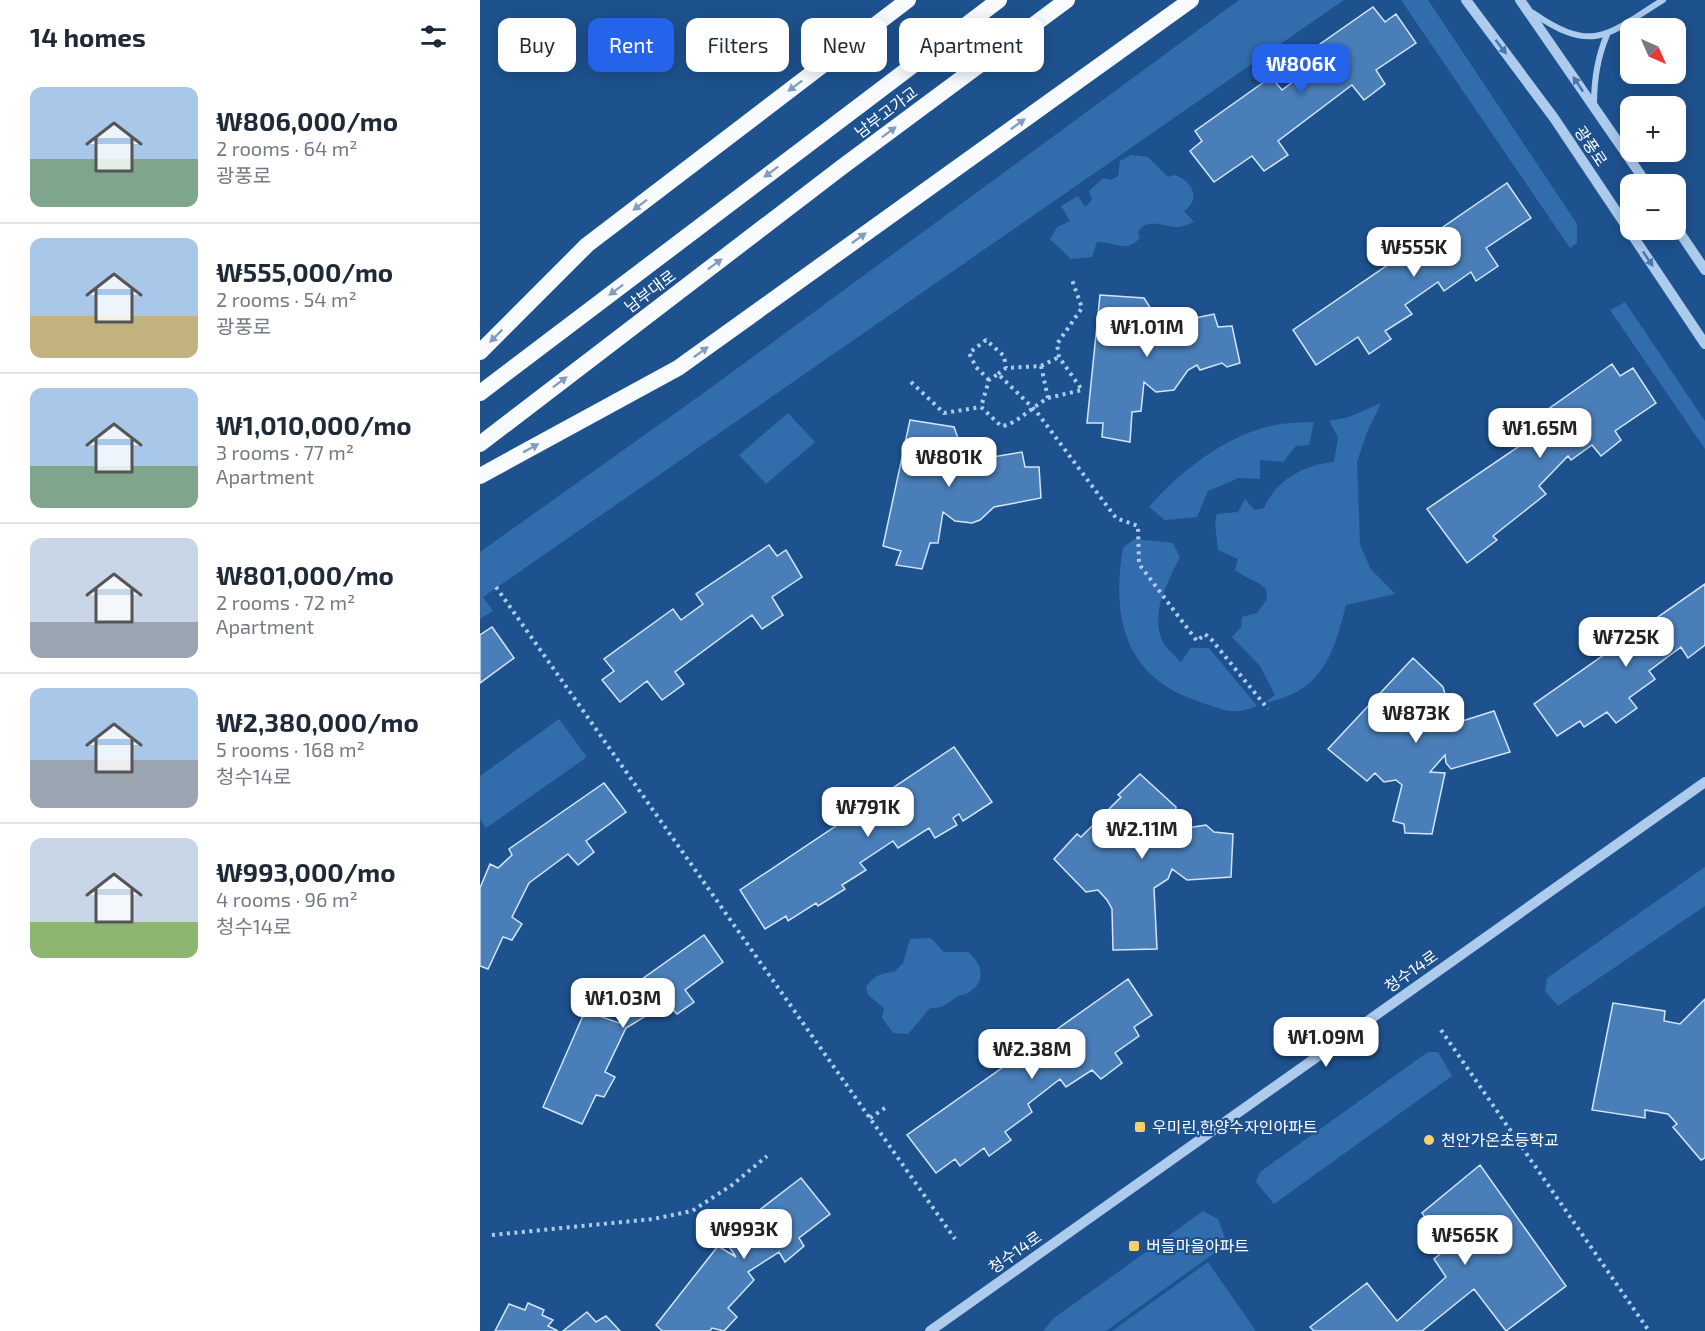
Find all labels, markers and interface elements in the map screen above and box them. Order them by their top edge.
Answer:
chip: Buy [498,18,576,72]
chip: Rent [588,18,674,72]
chip: Filters [686,18,789,72]
chip: New [801,18,887,72]
chip: Apartment [899,18,1044,72]
north arrow [1620,18,1686,84]
map controls [1620,18,1686,240]
icon: filters [417,20,450,53]
text: 14 homes [30,21,146,52]
one-way arrow [1495,39,1507,54]
pin: ₩806K [1259,44,1343,95]
text: ₩806K [1266,51,1336,75]
one-way arrow [1572,77,1584,93]
one-way arrow [787,80,803,93]
street label: 남부고가교 [851,82,921,141]
button: + [1620,96,1686,162]
text: ₩806,000/mo [216,105,398,136]
icon: home [78,111,150,183]
one-way arrow [1009,118,1025,130]
street label: 광풍로 [1571,122,1612,170]
one-way arrow [880,126,896,138]
text: 2 rooms · 64 m² [216,136,358,160]
text: 광풍로 [216,163,271,187]
one-way arrow [763,165,779,178]
button: − [1620,174,1686,240]
one-way arrow [632,198,648,211]
pin: ₩555K [1372,227,1456,278]
one-way arrow [851,232,867,244]
text: ₩555K [1381,234,1447,258]
one-way arrow [1643,251,1654,267]
text: ₩555,000/mo [216,256,393,287]
one-way arrow [706,258,722,270]
icon: home [78,262,150,334]
street label: 남부대로 [620,265,679,316]
one-way arrow [608,284,624,296]
text: 2 rooms · 54 m² [216,287,357,311]
pin: ₩1.01M [1098,307,1196,358]
text: 광풍로 [216,314,271,338]
text: ₩1.01M [1110,314,1184,338]
one-way arrow [489,329,504,343]
one-way arrow [692,346,708,358]
one-way arrow [552,377,567,389]
pin: ₩1.65M [1491,408,1589,459]
text: ₩1,010,000/mo [216,409,412,440]
icon: home [78,412,150,484]
text: ₩1.65M [1502,415,1578,439]
pin: ₩801K [907,437,991,488]
text: 3 rooms · 77 m² [216,440,354,464]
one-way arrow [523,443,540,453]
text: ₩801K [915,444,983,468]
text: Apartment [216,464,314,488]
text: ₩801,000/mo [216,559,394,590]
icon: home [78,562,150,634]
text: 2 rooms · 72 m² [216,590,355,614]
text: Apartment [216,614,314,638]
pin: ₩725K [1584,617,1668,668]
text: ₩725K [1593,624,1659,648]
pin: ₩873K [1374,693,1458,744]
text: ₩873K [1382,700,1450,724]
text: ₩2,380,000/mo [216,706,419,737]
icon: home [78,712,150,784]
text: 5 rooms · 168 m² [216,737,365,761]
text: 청수14로 [216,764,291,788]
pin: ₩791K [826,787,910,838]
text: ₩791K [836,794,900,818]
pin: ₩2.11M [1093,809,1191,860]
text: ₩2.11M [1106,816,1178,840]
text: ₩993,000/mo [216,856,396,887]
icon: home [78,862,150,934]
text: 4 rooms · 96 m² [216,887,358,911]
text: 청수14로 [216,914,291,938]
street label: 청수14로 [1381,945,1441,996]
pin: ₩1.03M [574,978,672,1029]
text: ₩1.03M [585,985,661,1009]
pin: ₩1.09M [1277,1017,1375,1068]
text: ₩1.09M [1288,1024,1364,1048]
pin: ₩2.38M [983,1029,1081,1080]
text: ₩2.38M [992,1036,1072,1060]
place label: 우미린,한양수자인아파트 [1152,1117,1318,1136]
marker: 우미린,한양수자인아파트 [1133,1120,1147,1134]
place label: 천안가온초등학교 [1441,1130,1559,1149]
marker: 천안가온초등학교 [1422,1133,1436,1147]
pin: ₩993K [702,1209,786,1260]
pin: ₩565K [1423,1215,1507,1266]
text: ₩993K [710,1216,778,1240]
text: ₩565K [1431,1222,1499,1246]
street label: 청수14로 [985,1226,1045,1277]
place label: 버들마을아파트 [1146,1236,1249,1255]
marker: 버들마을아파트 [1127,1239,1141,1253]

